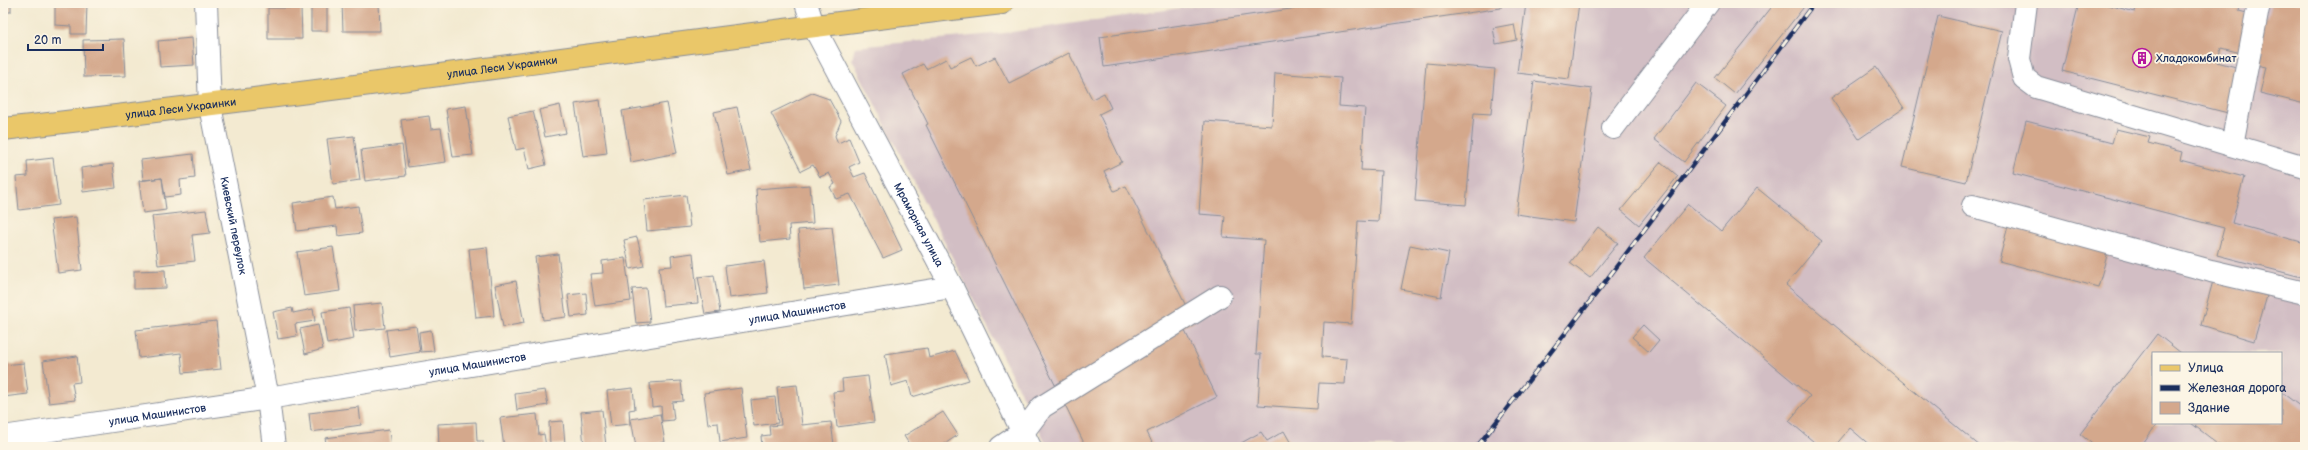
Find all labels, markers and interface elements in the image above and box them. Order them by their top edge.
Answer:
scale bar [28,26,103,52]
text: 20 m [34,33,61,48]
building icon: Хладокомбинат [2131,47,2153,69]
place label: Хладокомбинат [2156,52,2237,65]
street label: улица Леси Украинки [446,54,558,81]
street label: улица Леси Украинки [125,95,237,122]
street label: Киевский переулок [217,176,249,276]
street label: Мраморная улица [891,180,946,270]
street label: улица Машинистов [748,298,847,327]
street label: улица Машинистов [428,350,527,379]
legend [2152,352,2282,424]
text: Улица [2188,361,2224,376]
text: Железная дорога [2188,381,2286,396]
street label: улица Машинистов [108,401,207,428]
text: Здание [2188,401,2230,416]

